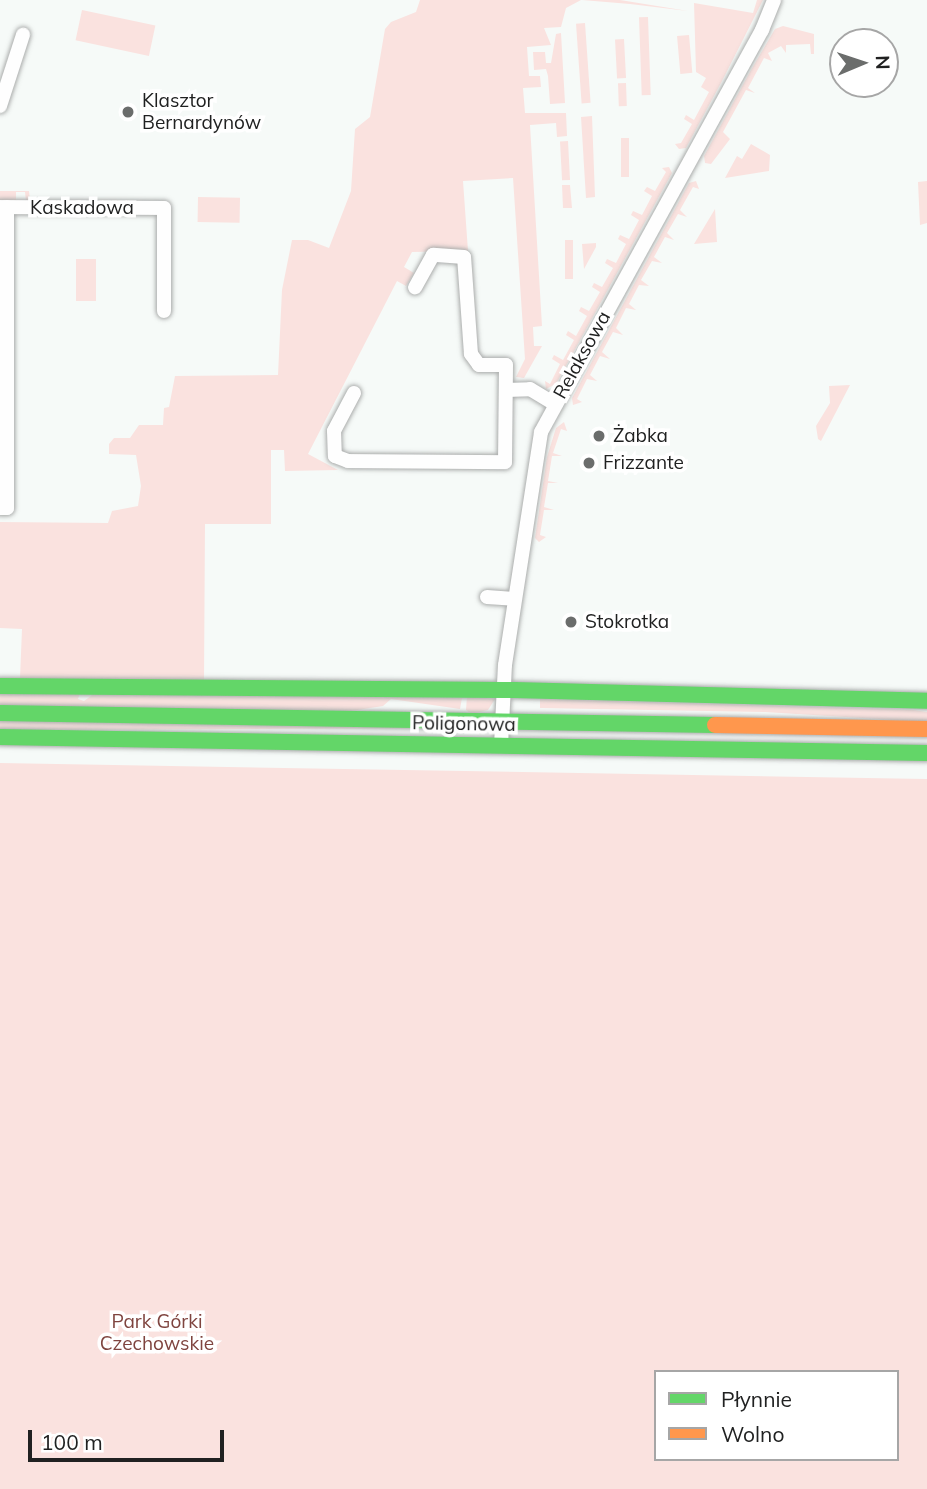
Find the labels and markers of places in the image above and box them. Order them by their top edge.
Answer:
place label: Klasztor Bernardynów [142,90,261,134]
marker: Klasztor Bernardynów [120,104,136,120]
place label: Żabka [613,425,668,447]
marker: Żabka [591,428,607,444]
place label: Frizzante [603,452,684,474]
marker: Frizzante [581,455,597,471]
place label: Stokrotka [585,611,669,633]
marker: Stokrotka [563,614,579,630]

